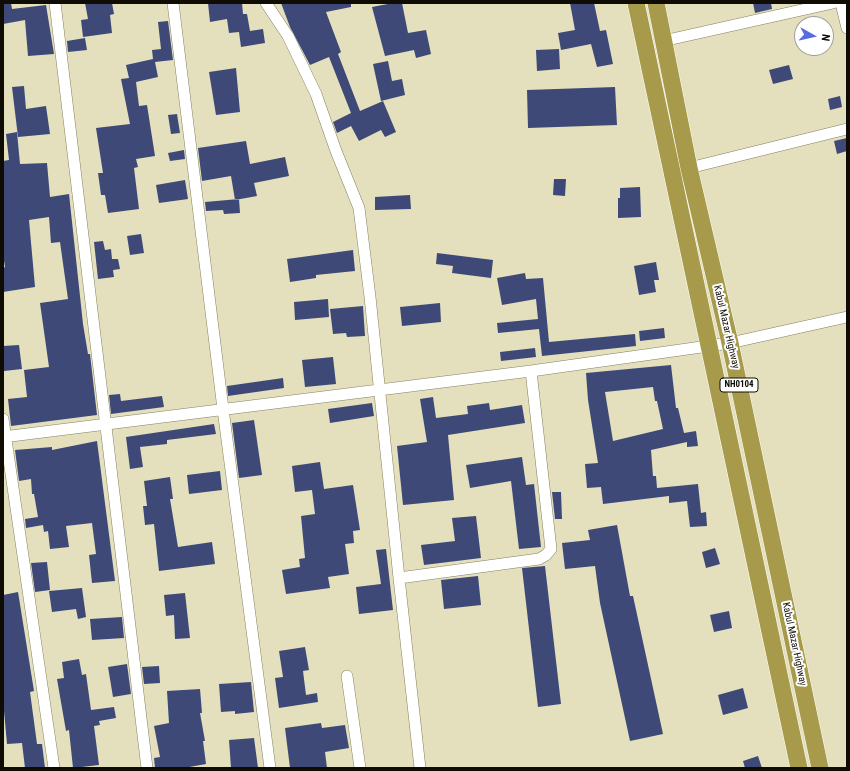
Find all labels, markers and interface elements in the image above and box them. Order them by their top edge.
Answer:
north arrow [794,16,834,56]
text: N [818,33,832,42]
street label: Kabul Mazar Highway [711,284,741,370]
road number: NH0104 [720,378,758,392]
street label: Kabul Mazar Highway [779,601,809,687]

